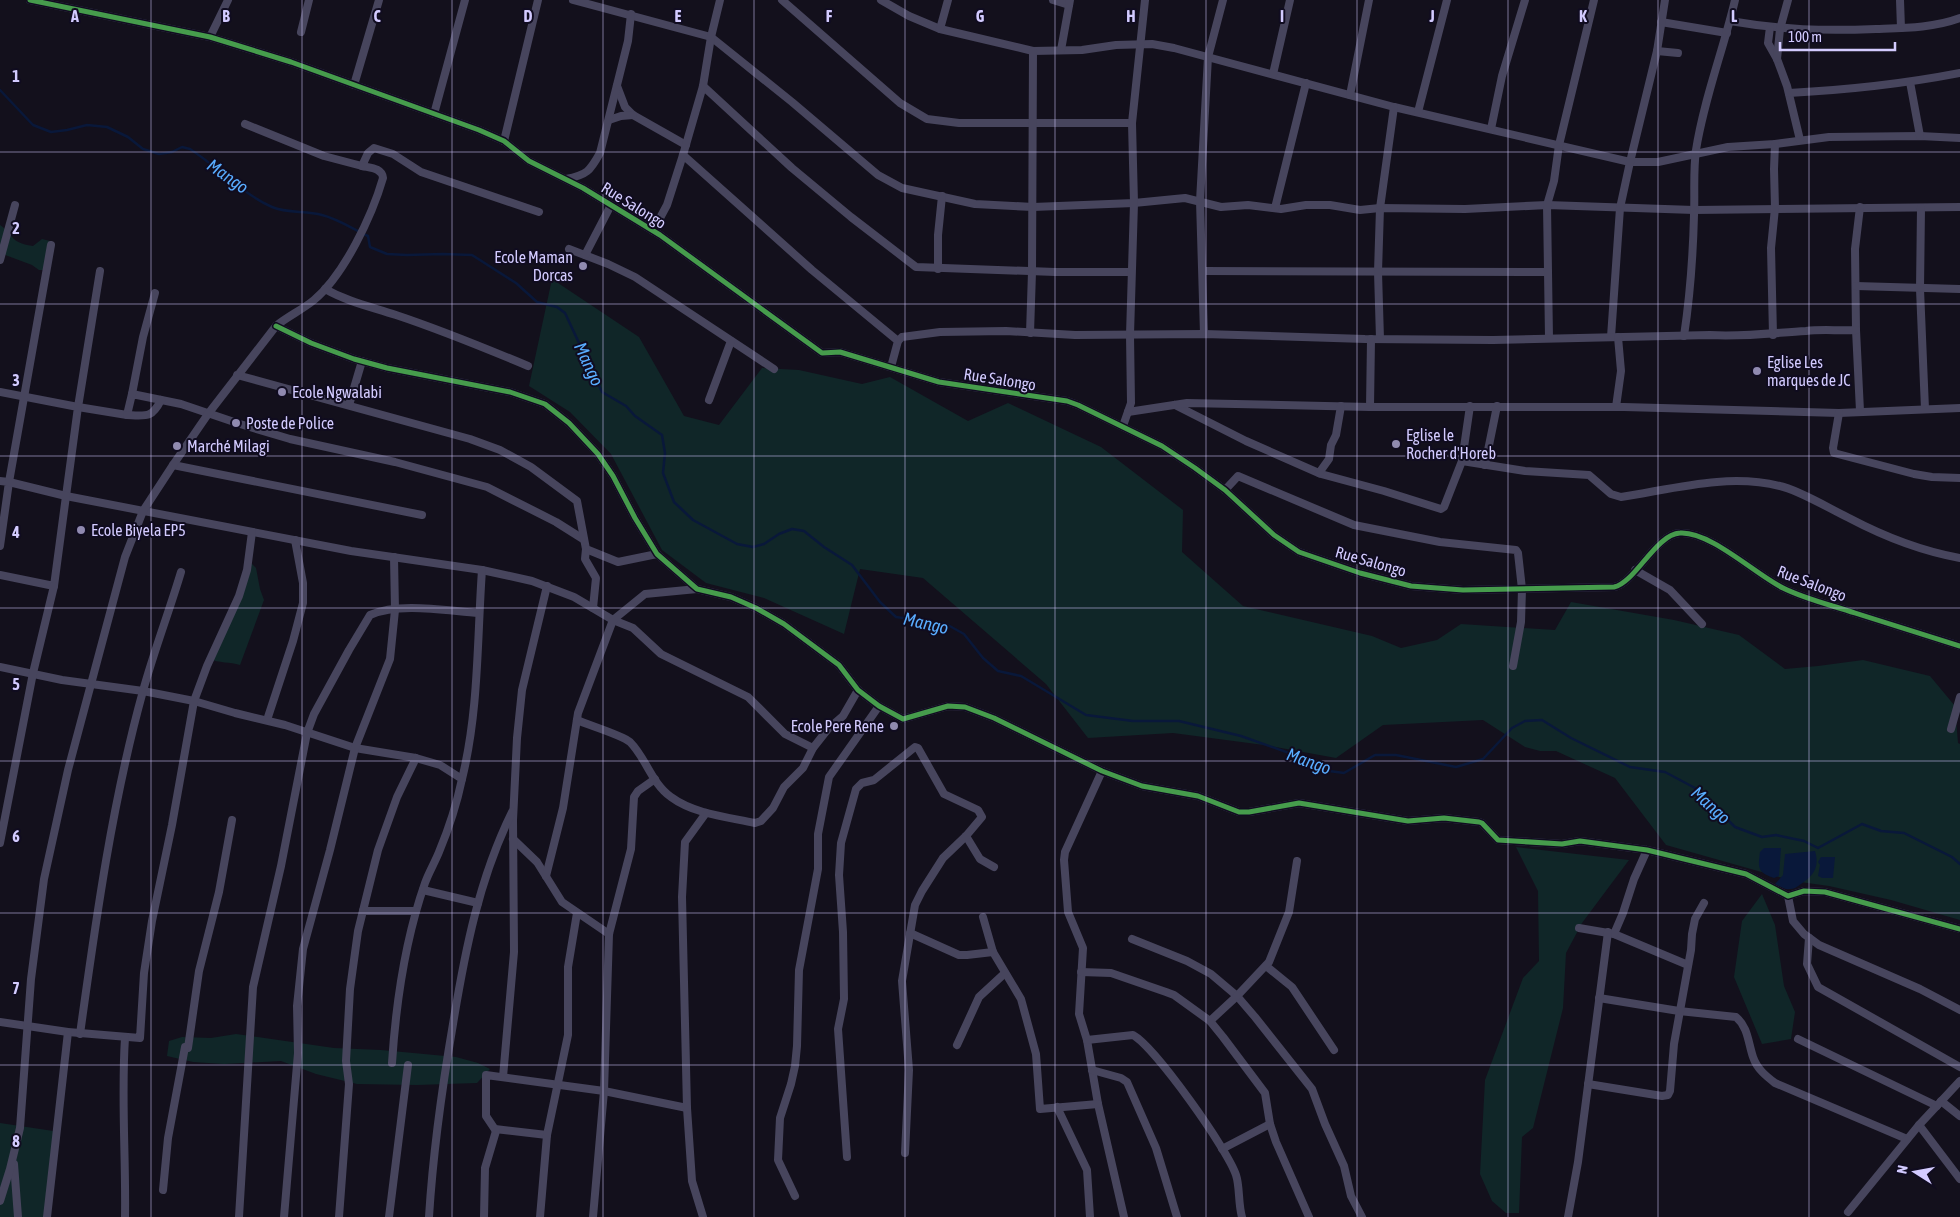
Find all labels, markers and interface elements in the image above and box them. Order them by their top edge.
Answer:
text: A [70,7,79,25]
text: B [222,7,230,25]
text: C [373,7,381,25]
text: D [524,7,533,25]
text: E [675,7,682,25]
text: F [826,7,833,25]
text: G [976,7,985,25]
text: H [1126,7,1136,25]
text: I [1280,7,1284,25]
text: J [1428,7,1435,25]
text: K [1579,7,1587,25]
text: L [1731,7,1738,25]
scale bar [1780,20,1895,52]
text: 100 m [1788,28,1822,45]
text: 1 [12,67,20,85]
water label: Mango [203,154,253,198]
street label: Rue Salongo [598,178,670,233]
text: 2 [12,219,20,237]
place label: Ecole Maman Dorcas [494,248,573,284]
marker: Ecole Maman Dorcas [577,260,589,272]
water label: Mango [570,339,608,389]
place label: Eglise Les marques de JC [1767,353,1850,390]
street label: Rue Salongo [962,364,1037,395]
marker: Eglise Les marques de JC [1751,365,1763,377]
text: 3 [12,371,20,389]
place label: Ecole Ngwalabi [292,383,382,402]
marker: Ecole Ngwalabi [276,386,288,398]
place label: Poste de Police [246,414,334,432]
marker: Poste de Police [230,417,242,429]
place label: Eglise le Rocher d'Horeb [1406,426,1496,462]
place label: Marché Milagi [187,437,270,456]
marker: Eglise le Rocher d'Horeb [1390,438,1402,450]
marker: Marché Milagi [171,440,183,452]
place label: Ecole Biyela EP5 [91,521,186,540]
text: 4 [11,523,20,541]
marker: Ecole Biyela EP5 [75,524,87,536]
street label: Rue Salongo [1333,542,1408,581]
street label: Rue Salongo [1774,562,1849,605]
water label: Mango [901,608,951,638]
text: 5 [12,675,20,693]
place label: Ecole Pere Rene [791,717,884,735]
marker: Ecole Pere Rene [888,720,900,732]
water label: Mango [1284,743,1334,779]
water label: Mango [1687,782,1735,828]
text: 6 [12,827,20,845]
text: 7 [12,979,20,997]
text: 8 [12,1132,20,1150]
north arrow [1890,1147,1940,1197]
text: N [1894,1164,1911,1175]

